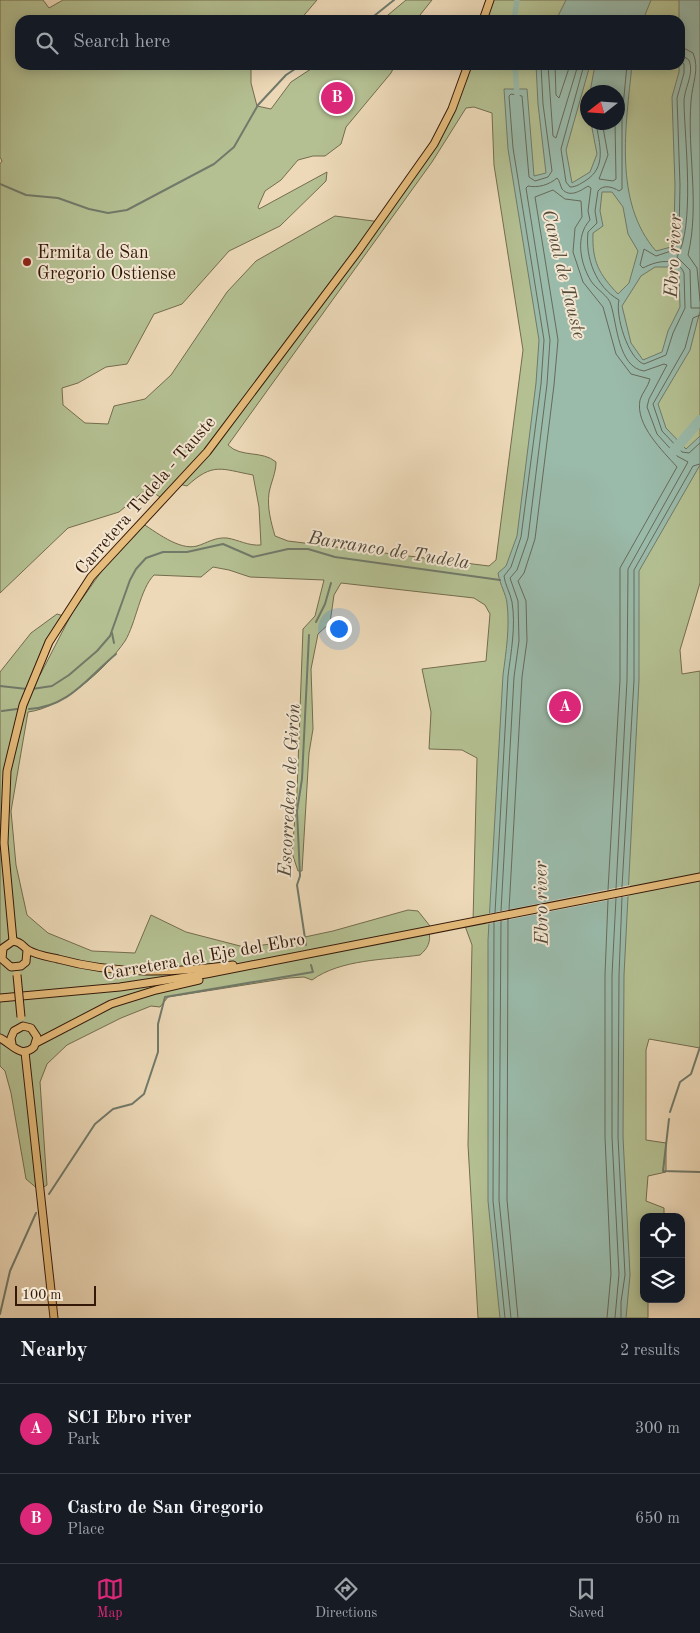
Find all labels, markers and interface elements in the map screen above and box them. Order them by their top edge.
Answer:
search box [15,15,685,70]
icon: search [33,29,61,57]
text: Search here [73,33,170,52]
pin: B [321,79,353,117]
north arrow [580,85,625,130]
water label: Canal de Tauste [537,208,588,342]
water label: Ebro river [663,213,686,300]
place label: Ermita de San Gregorio Ostiense [37,244,176,283]
marker: Ermita de San Gregorio Ostiense [21,256,33,268]
street label: Carretera Tudela - Tauste [72,413,219,578]
water label: Barranco de Tudela [305,529,471,574]
your location [326,616,352,642]
pin: A [549,688,581,726]
water label: Escorredero de Girón [276,703,305,878]
water label: Ebro river [532,860,553,946]
street label: Carretera del Eje del Ebro [102,930,306,984]
map controls [640,1213,685,1303]
button: locate [640,1213,685,1258]
button: layers [640,1258,685,1303]
scale bar [15,1283,96,1306]
text: 100 m [22,1288,61,1302]
text: Nearby [20,1340,88,1361]
text: 2 results [620,1343,680,1359]
text: SCI Ebro river [67,1409,191,1428]
text: A [30,1421,42,1437]
text: 300 m [635,1421,680,1437]
text: Park [67,1432,100,1448]
text: Castro de San Gregorio [67,1499,264,1518]
text: B [30,1511,42,1527]
text: 650 m [635,1511,680,1527]
text: Place [67,1522,104,1538]
tab: Map [96,1575,124,1622]
tab: Directions [315,1575,377,1622]
tab: Saved [569,1575,604,1622]

